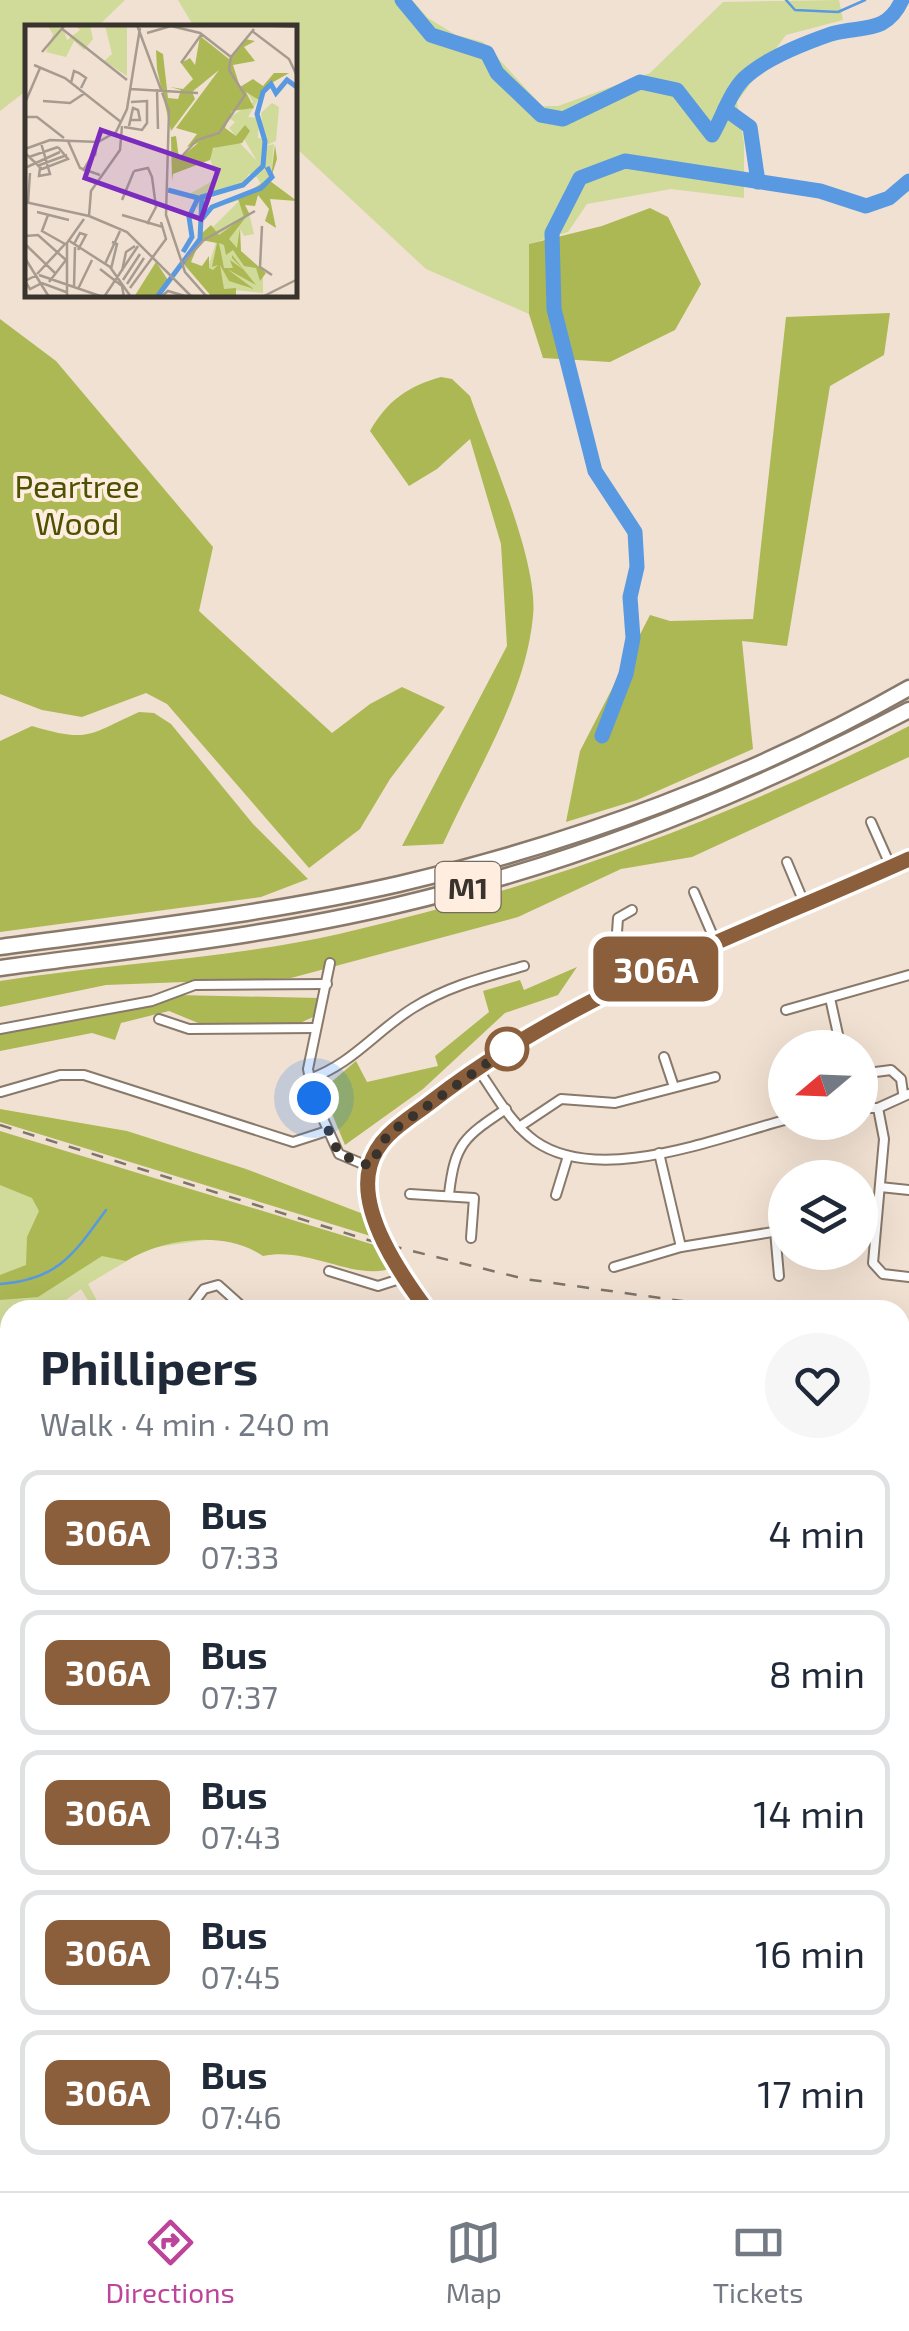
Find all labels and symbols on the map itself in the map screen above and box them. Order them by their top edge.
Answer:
inset map [25,25,298,298]
park label: Peartree Wood [14,466,140,541]
road number: M1 [436,862,500,912]
line badge: 306A [586,936,726,1002]
unlabelled marker [486,1028,528,1070]
north arrow [768,1030,878,1140]
your location [289,1073,339,1123]

